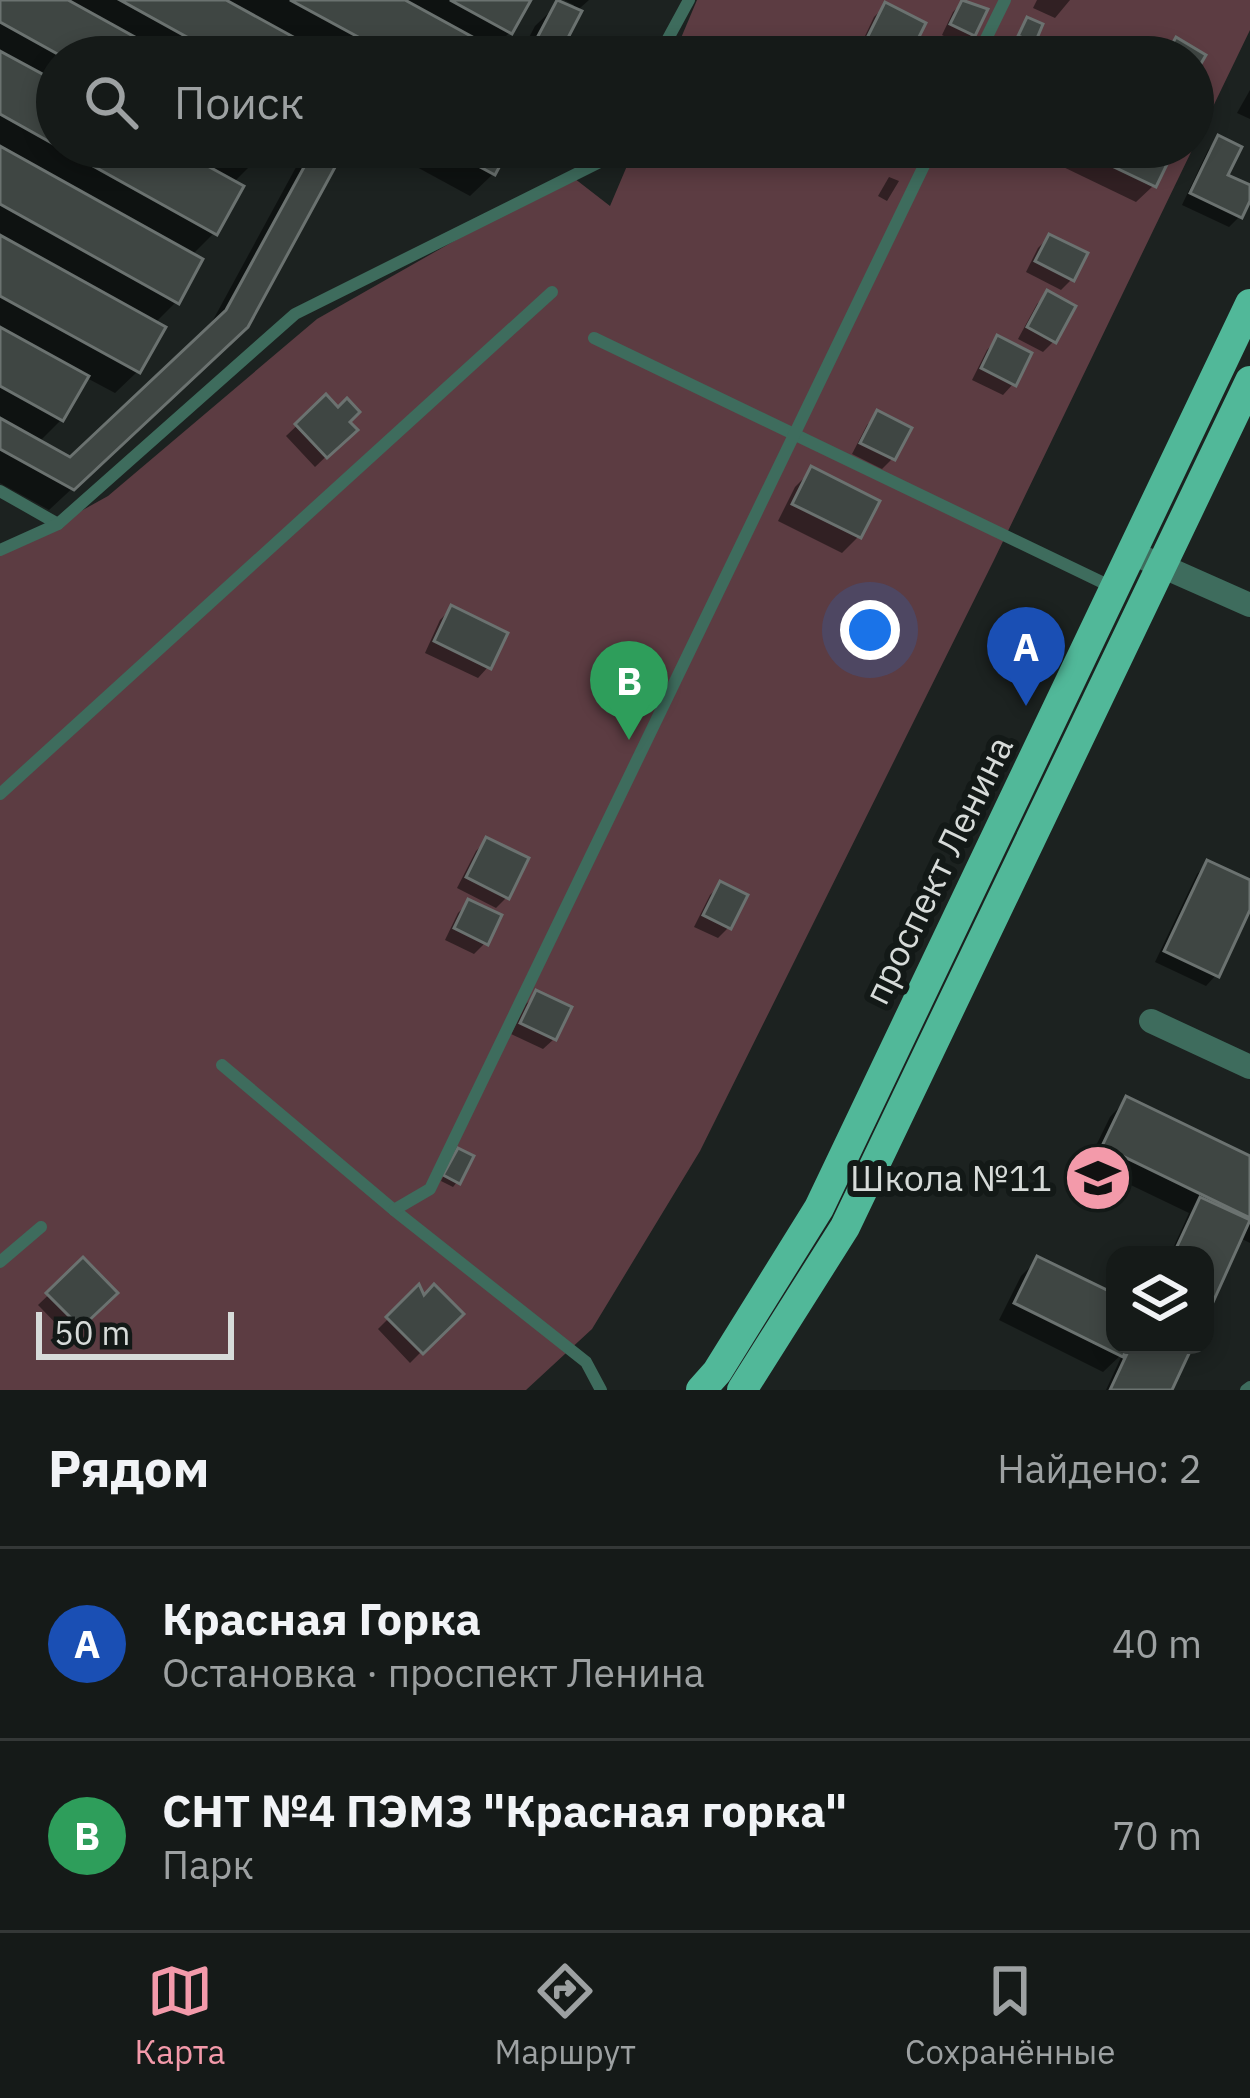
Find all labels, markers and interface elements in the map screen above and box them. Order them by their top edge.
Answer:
search box [36,36,1214,168]
icon: search [78,69,144,135]
text: Поиск [174,73,304,131]
your location [840,600,900,660]
pin: A [987,607,1065,706]
pin: B [590,641,668,740]
street label: проспект Ленина [852,728,1023,1012]
school or university icon: Школа №11 [1063,1143,1133,1213]
place label: Школа №11 [850,1154,1052,1201]
map controls [1106,1246,1214,1354]
button: layers [1106,1246,1214,1354]
scale bar [36,1306,234,1359]
text: 50 m [54,1311,130,1354]
text: Рядом [48,1435,210,1501]
text: Найдено: 2 [997,1443,1202,1494]
text: Красная Горка [162,1589,481,1647]
text: A [74,1618,100,1669]
text: 40 m [1112,1618,1202,1669]
text: Остановка · проспект Ленина [162,1647,705,1698]
text: СНТ №4 ПЭМЗ "Красная горка" [162,1781,847,1839]
text: B [74,1810,100,1861]
text: 70 m [1112,1810,1202,1861]
text: Парк [162,1839,254,1890]
tab: Карта [135,1958,225,2073]
tab: Маршрут [495,1958,636,2073]
tab: Сохранённые [905,1958,1115,2073]

